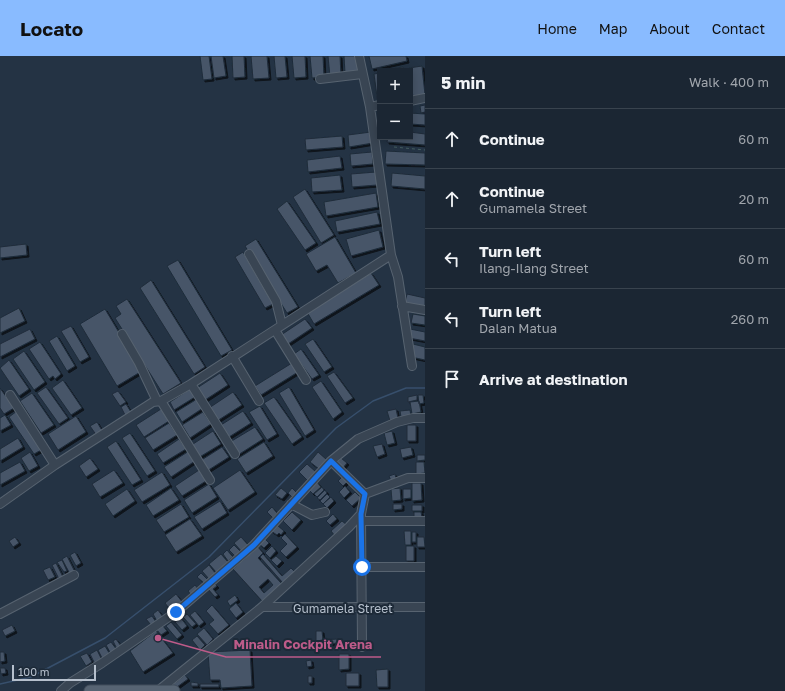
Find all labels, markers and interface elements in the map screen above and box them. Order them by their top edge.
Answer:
text: Locato [20,17,83,40]
text: Home [537,20,577,37]
text: Map [599,20,627,37]
text: About [649,20,690,37]
text: Contact [712,20,765,37]
map controls [377,68,413,140]
button: + [377,68,413,104]
text: 5 min [441,72,485,93]
text: Walk · 400 m [689,74,769,90]
button: − [377,104,413,140]
icon: ahead [441,128,463,150]
text: Continue [479,130,545,148]
text: 60 m [738,131,769,147]
text: Continue [479,182,545,200]
icon: ahead [441,188,463,210]
text: 20 m [739,191,769,207]
text: Gumamela Street [479,200,587,216]
text: Turn left [479,242,541,260]
icon: left [441,248,463,270]
text: 60 m [738,251,769,267]
text: Ilang-Ilang Street [479,260,589,276]
text: Turn left [479,302,541,320]
icon: left [441,308,463,330]
text: 260 m [731,311,769,327]
text: Dalan Matua [479,320,557,336]
icon: arrive [441,368,463,390]
text: Arrive at destination [479,370,628,388]
route start [353,558,371,576]
street label: Gumamela Street [293,601,393,616]
route end [167,603,185,621]
callout: Minalin Cockpit Arena [226,632,381,657]
text: Minalin Cockpit Arena [234,636,373,652]
scale bar [12,663,96,682]
text: 100 m [18,665,49,678]

